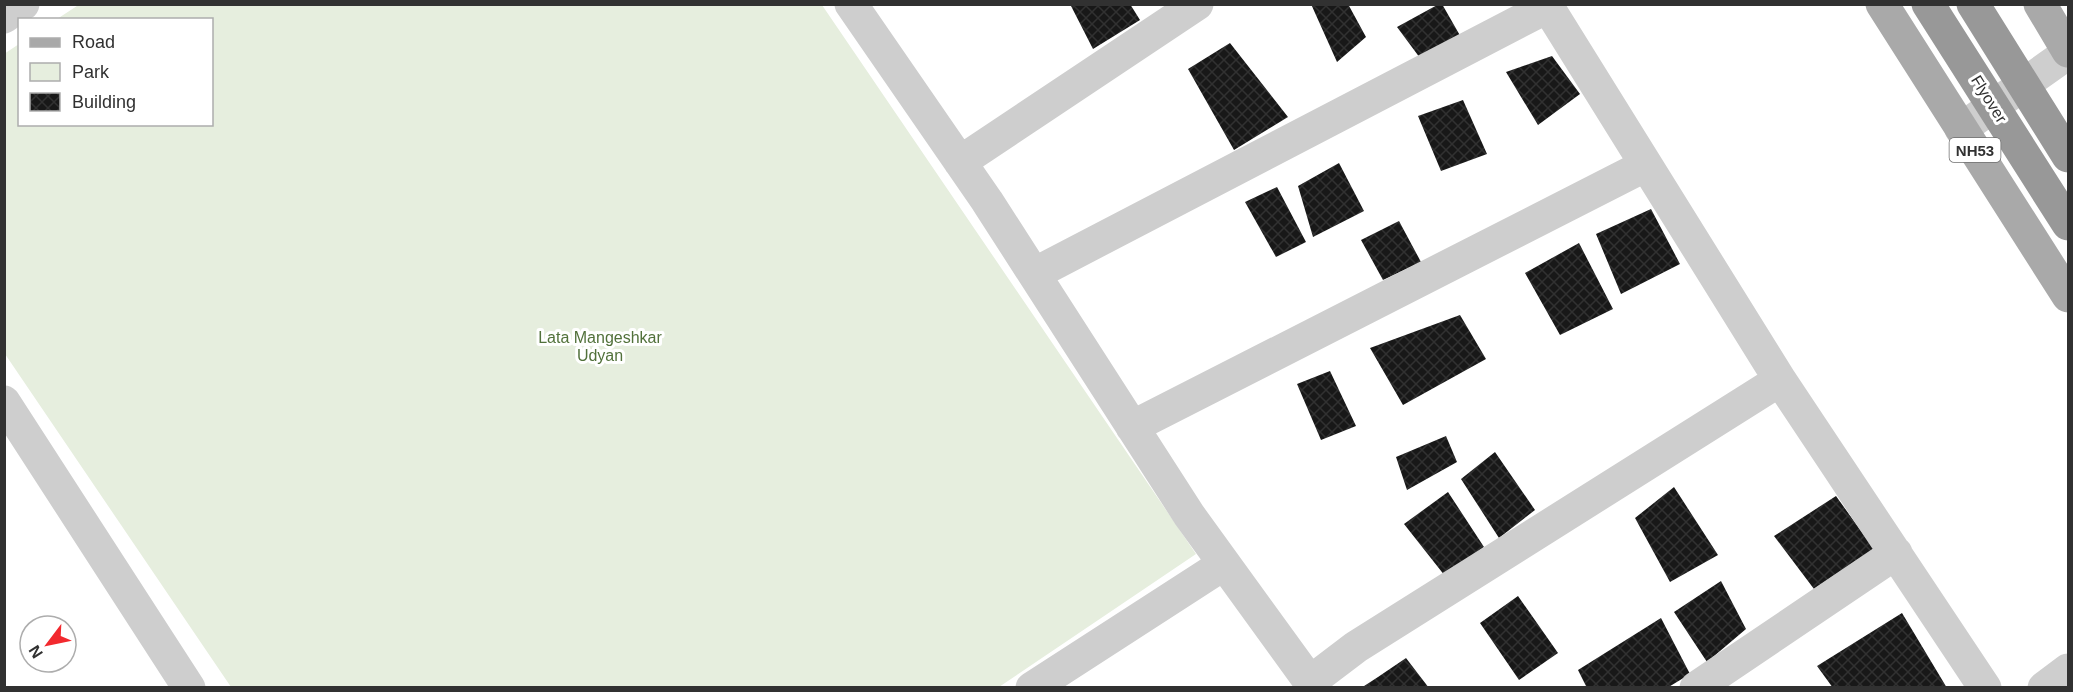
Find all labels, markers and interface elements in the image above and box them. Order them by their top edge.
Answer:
legend [18,18,213,126]
text: Road [72,32,115,52]
text: Park [72,62,110,82]
street label: Flyover [1968,72,2010,126]
text: Building [72,92,136,112]
road number: NH53 [1950,138,2000,162]
park label: Lata Mangeshkar Udyan [538,329,662,364]
north arrow [18,614,78,674]
text: N [25,642,46,661]

